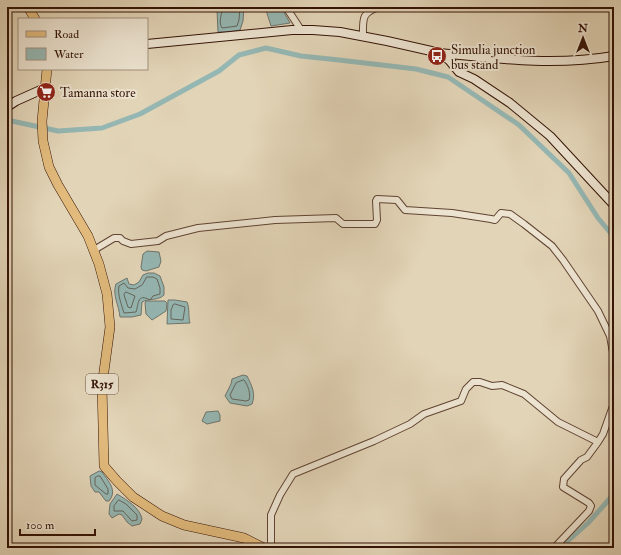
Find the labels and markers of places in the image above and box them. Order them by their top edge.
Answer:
place label: Simulia junction bus stand [451,42,536,73]
bus stop icon: Simulia junction bus stand [426,45,448,67]
supermarket icon: Tamanna store [35,81,57,103]
place label: Tamanna store [60,85,136,101]

